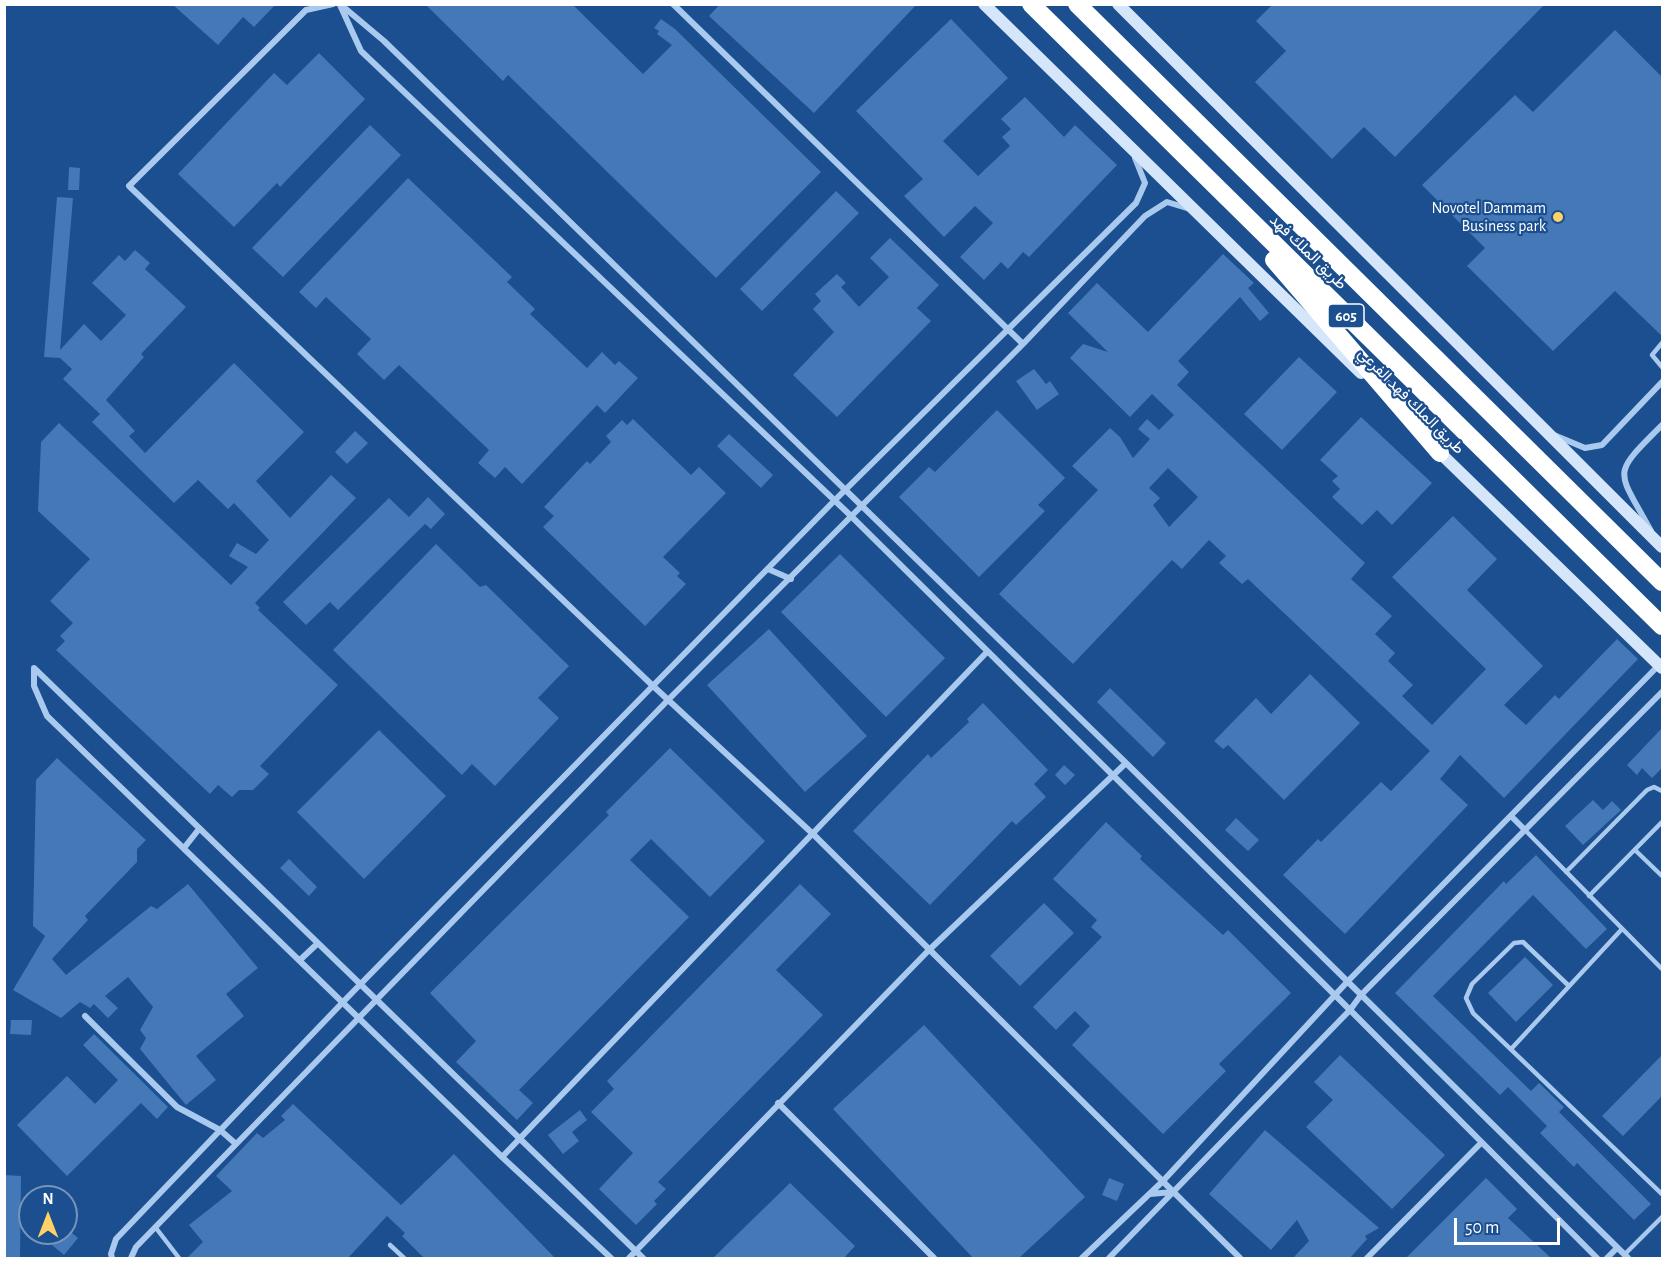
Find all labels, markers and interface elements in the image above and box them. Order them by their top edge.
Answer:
place label: Novotel Dammam Business park [1431,198,1546,236]
street label: طريق الملك فهد [1265,210,1351,294]
marker: Novotel Dammam Business park [1551,210,1565,224]
road number: 605 [1328,304,1364,328]
street label: طريق الملك فهد الفرعي [1354,344,1468,458]
north arrow [18,1185,78,1245]
text: N [42,1191,54,1207]
scale bar [1457,1206,1564,1244]
text: 50 m [1465,1219,1499,1237]

